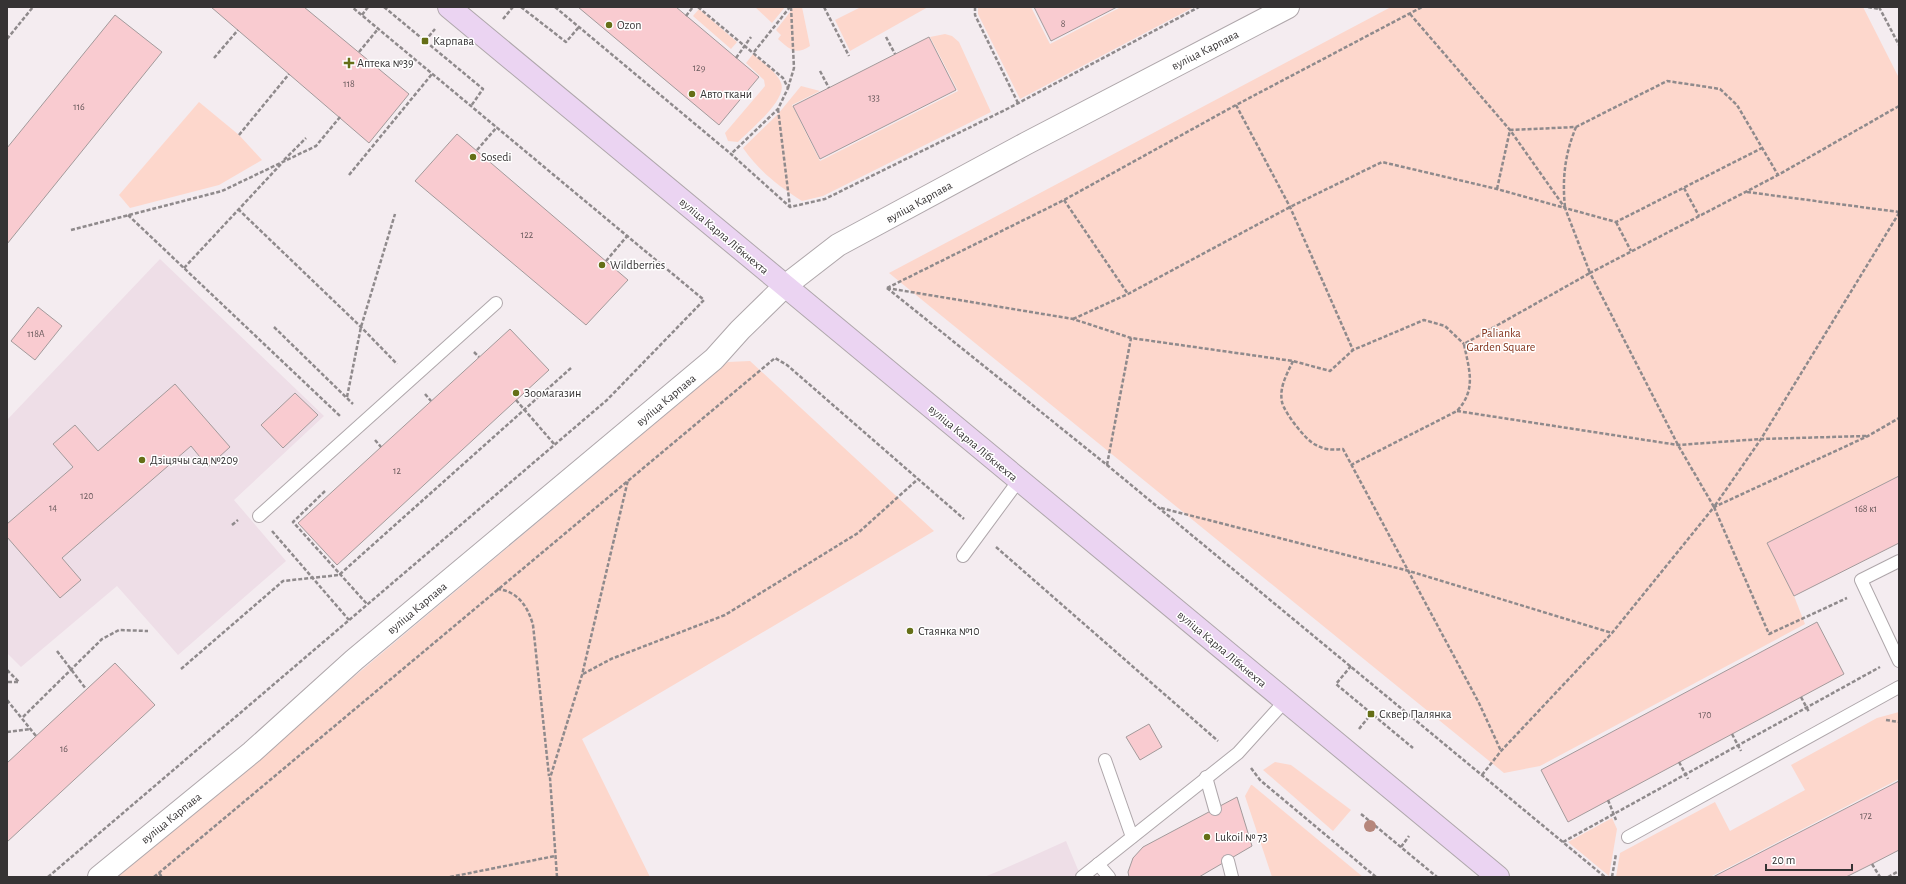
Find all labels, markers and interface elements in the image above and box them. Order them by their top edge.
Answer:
place label: Ozon [617,19,641,31]
house number: 8 [1061,19,1066,29]
marker: Ozon [604,20,614,30]
street label: вуліца Карпава [1169,28,1241,73]
place label: Карпава [433,35,475,47]
marker: Карпава [420,36,430,46]
place label: Аптека №39 [357,57,414,69]
marker: Аптека №39 [344,58,354,68]
house number: 129 [693,63,706,73]
house number: 118 [343,79,355,89]
place label: Авто ткани [700,88,752,100]
marker: Авто ткани [687,89,697,99]
house number: 133 [868,93,880,103]
house number: 116 [73,102,85,112]
place label: Sosedi [481,151,511,163]
marker: Sosedi [468,152,478,162]
street label: вуліца Карпава [884,179,955,226]
street label: вуліца Карла Лібкнехта [677,195,771,278]
house number: 122 [521,230,534,240]
place label: Wildberries [610,259,665,271]
marker: Wildberries [597,260,607,270]
park label: Palianka Garden Square [1467,327,1535,353]
house number: 118А [27,329,45,339]
street label: вуліца Карпава [634,371,699,429]
place label: Зоомагазин [524,387,581,399]
marker: Зоомагазин [511,388,521,398]
street label: вуліца Карла Лібкнехта [926,402,1020,485]
place label: Дзіцячы сад №209 [150,454,239,466]
marker: Дзіцячы сад №209 [137,455,147,465]
house number: 12 [393,466,401,476]
house number: 120 [80,491,94,501]
house number: 14 [49,503,57,513]
house number: 168 к1 [1855,504,1877,514]
street label: вуліца Карпава [385,579,450,637]
street label: вуліца Карла Лібкнехта [1175,608,1269,691]
place label: Стаянка №10 [918,625,980,637]
marker: Стаянка №10 [905,626,915,636]
place label: Сквер Палянка [1379,708,1452,720]
marker: Сквер Палянка [1366,709,1376,719]
house number: 170 [1699,710,1711,720]
house number: 16 [60,744,68,754]
street label: вуліца Карпава [139,790,204,847]
house number: 172 [1860,811,1873,821]
place label: Lukoil № 73 [1215,831,1268,843]
marker: Lukoil № 73 [1202,832,1212,842]
scale bar [1766,846,1852,872]
text: 20 m [1772,854,1795,866]

